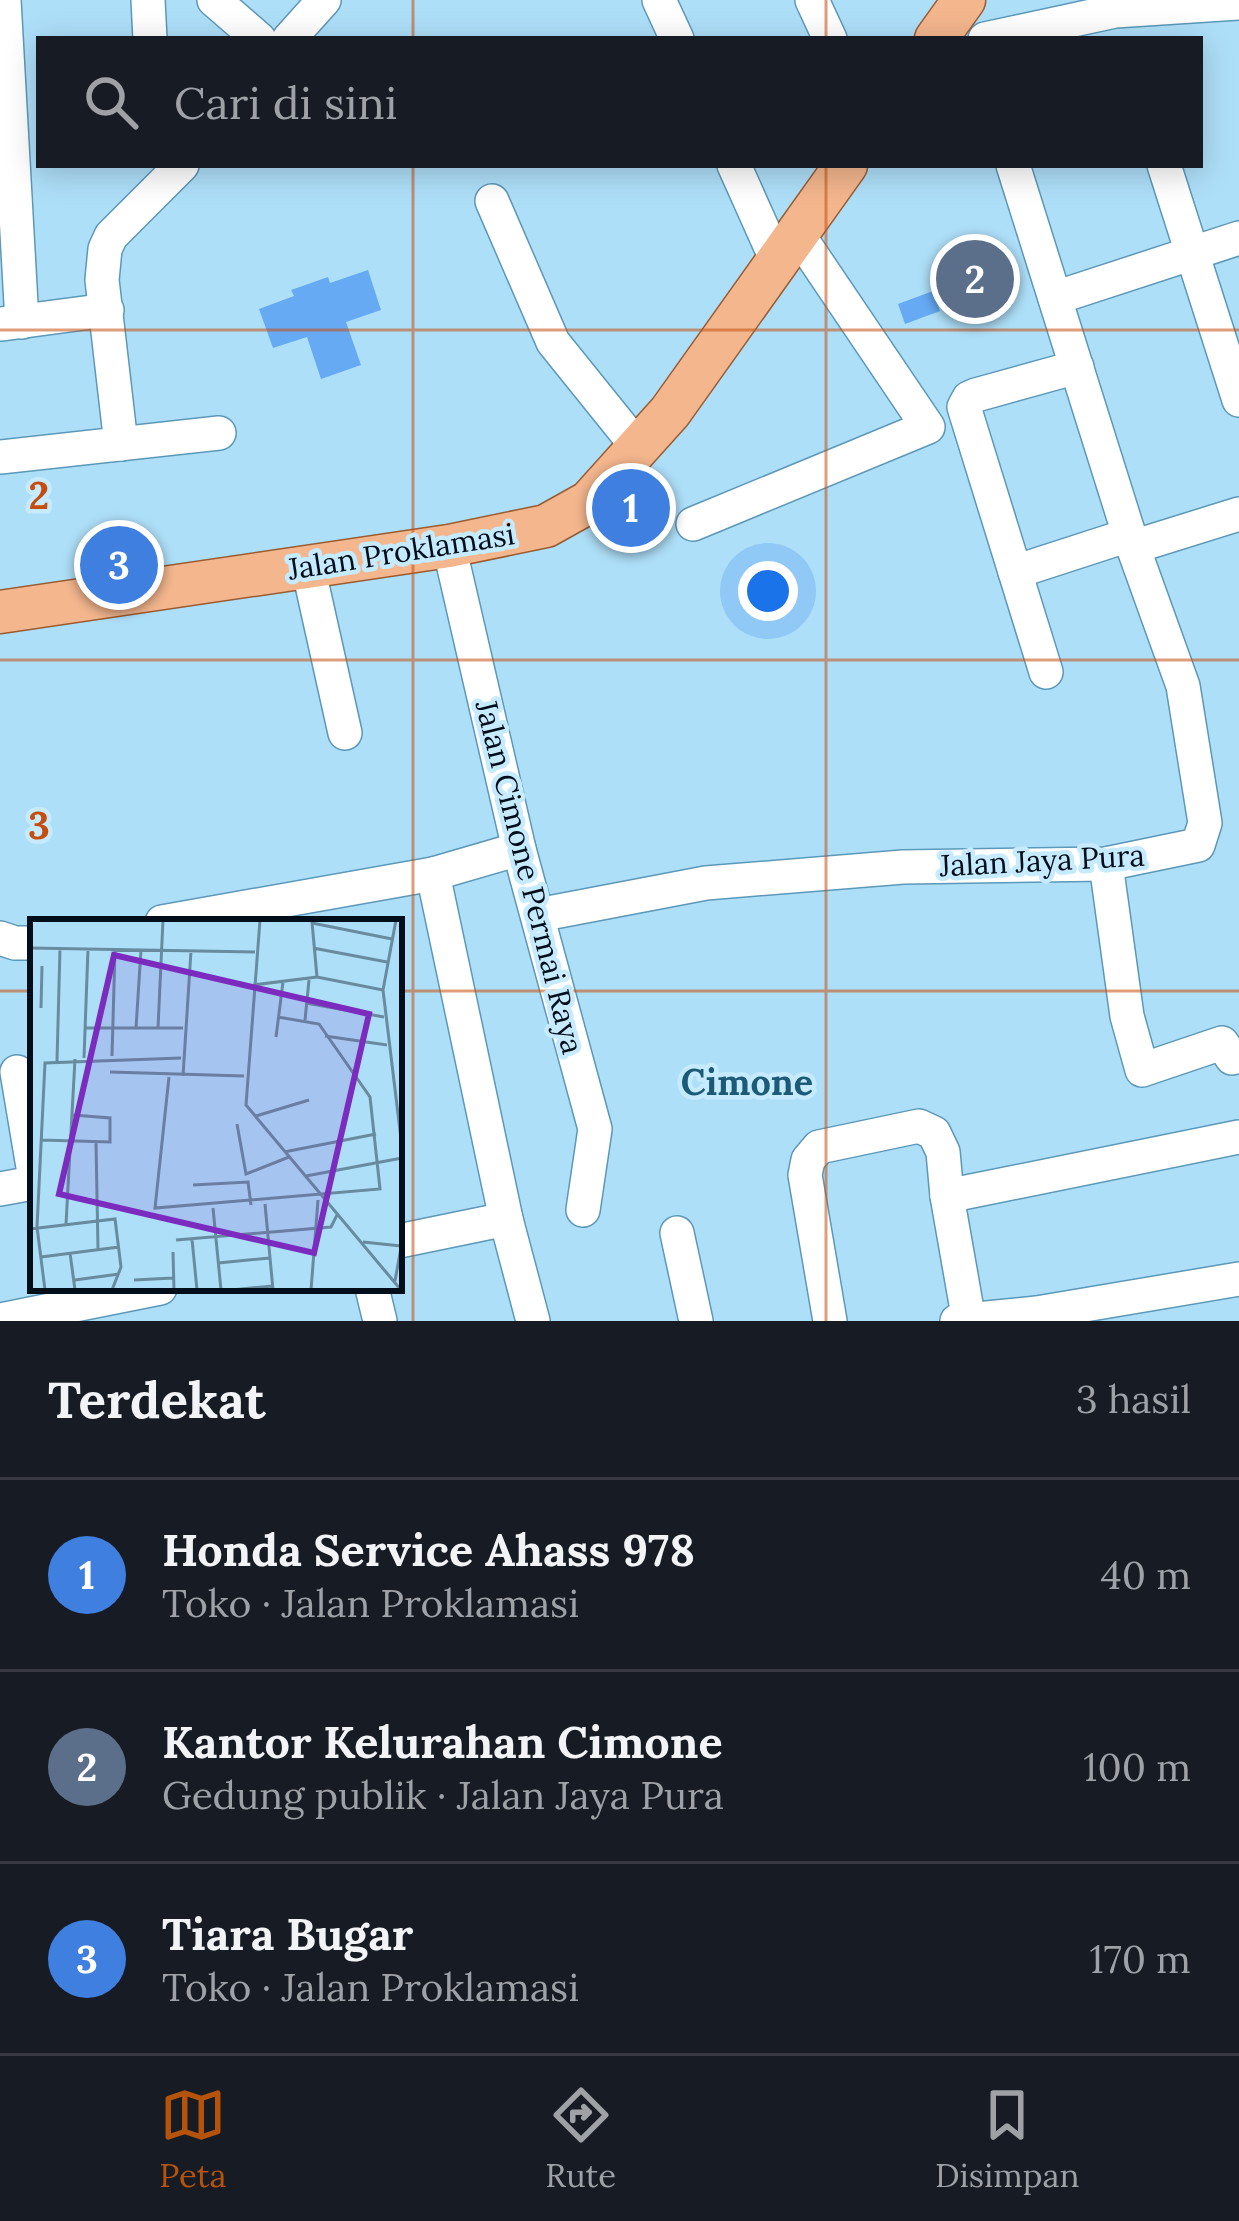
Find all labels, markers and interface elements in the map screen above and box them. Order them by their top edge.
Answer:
search box [36,36,1203,168]
icon: search [78,69,144,135]
text: Cari di sini [174,74,397,131]
pin: 2 [936,234,1014,324]
pin: 1 [592,463,670,553]
text: 2 [29,470,49,520]
street label: Jalan Proklamasi [284,514,517,588]
pin: 3 [80,520,158,610]
your location [738,561,798,621]
street label: Jalan Cimone Permai Raya [466,695,592,1058]
text: 3 [28,800,50,850]
street label: Jalan Jaya Pura [937,836,1146,885]
inset map [30,919,402,1291]
district label: Cimone [681,1059,813,1105]
text: Terdekat [48,1367,266,1432]
text: 3 hasil [1076,1374,1191,1424]
text: Honda Service Ahass 978 [162,1521,695,1578]
text: 1 [79,1550,95,1600]
text: 40 m [1101,1550,1191,1600]
text: Toko · Jalan Proklamasi [162,1578,579,1628]
text: Kantor Kelurahan Cimone [162,1713,723,1770]
text: 2 [77,1742,97,1792]
text: 100 m [1083,1742,1191,1792]
text: Gedung publik · Jalan Jaya Pura [162,1770,724,1820]
text: Tiara Bugar [162,1905,413,1962]
text: 3 [76,1934,98,1984]
text: 170 m [1089,1934,1191,1984]
text: Toko · Jalan Proklamasi [162,1962,579,2012]
tab: Peta [159,2082,226,2196]
tab: Rute [545,2082,616,2196]
tab: Disimpan [935,2082,1080,2196]

